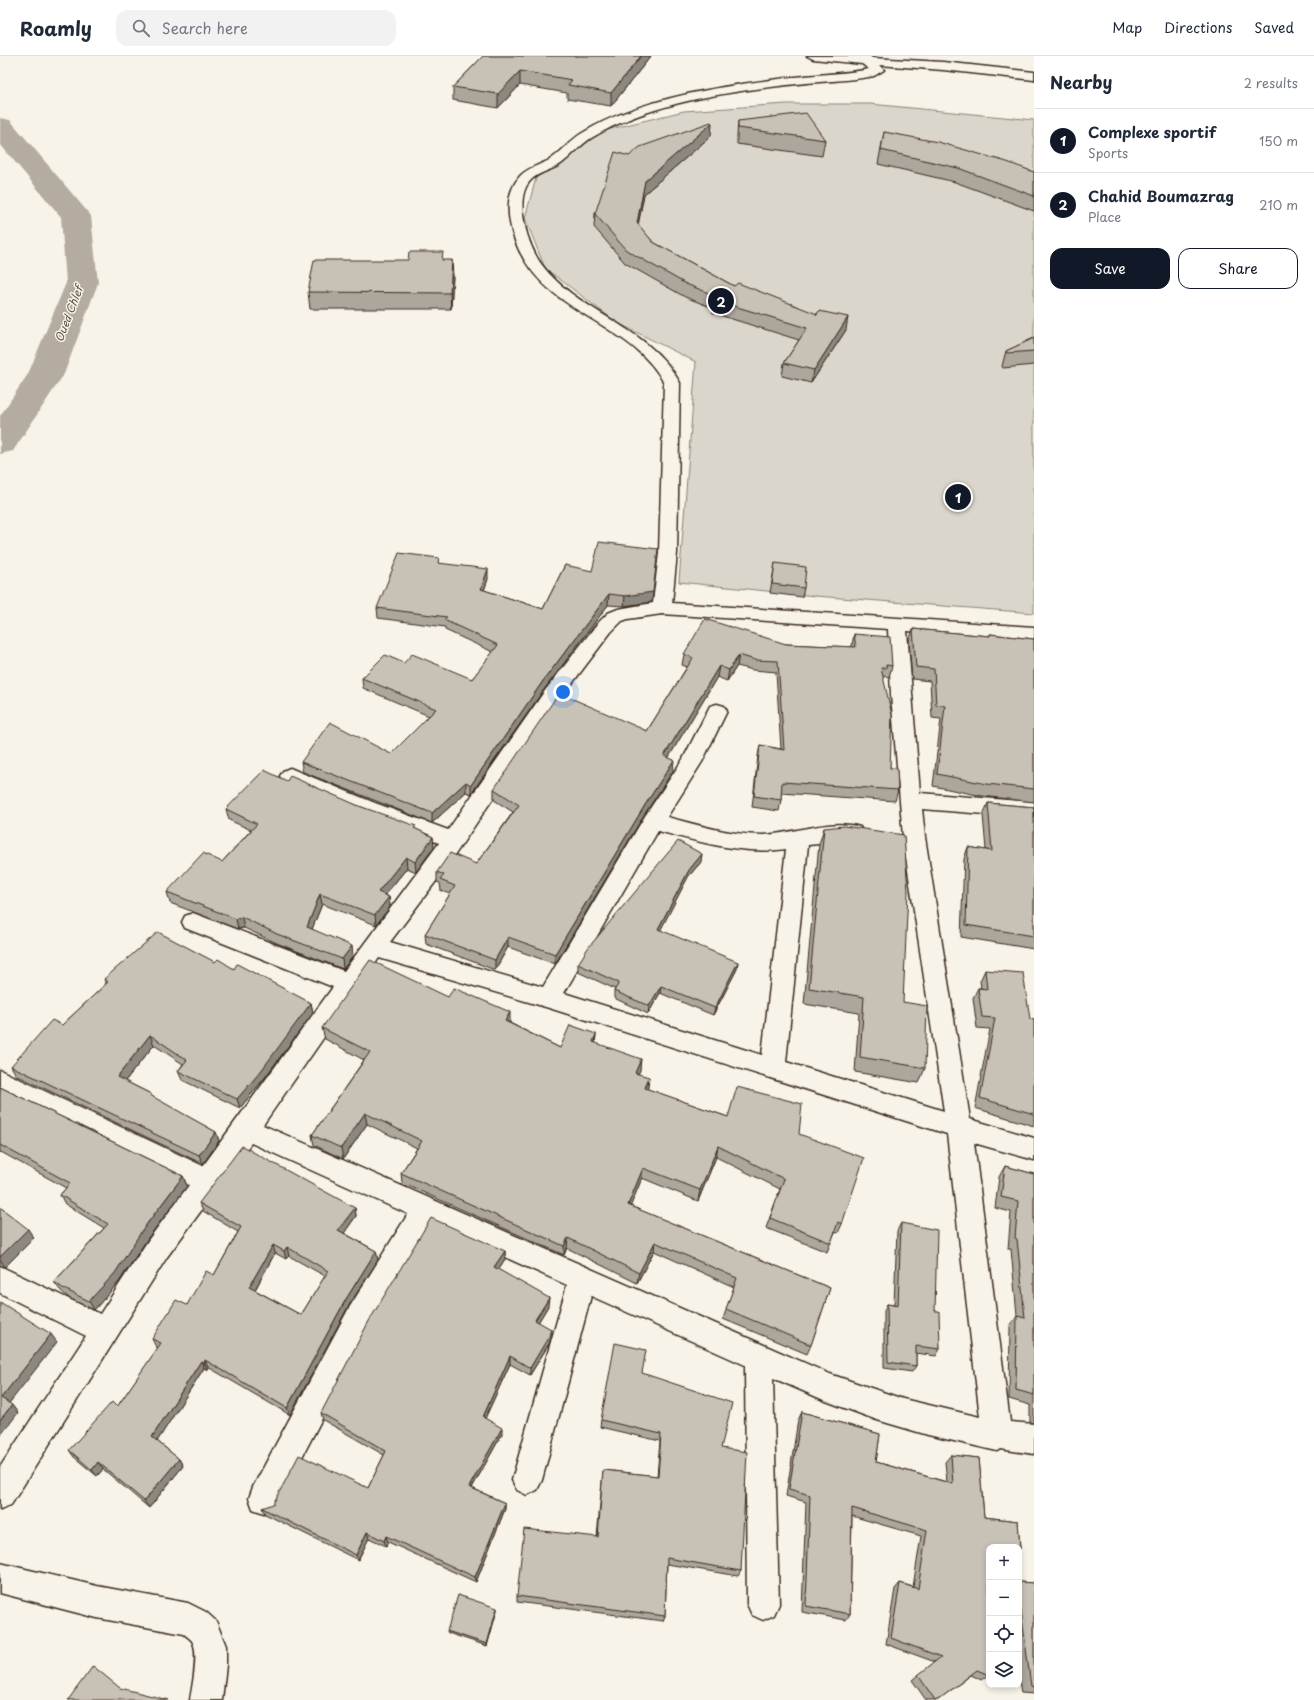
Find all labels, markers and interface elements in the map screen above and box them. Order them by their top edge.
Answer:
search box [116,10,396,46]
text: Roamly [20,14,92,42]
text: Search here [162,16,248,39]
icon: search [130,17,152,39]
text: Map [1112,17,1142,38]
text: Directions [1164,17,1232,38]
text: Saved [1254,17,1294,38]
text: Nearby [1050,69,1112,95]
text: 2 results [1244,73,1298,92]
text: Complexe sportif [1088,120,1216,143]
text: 1 [1060,131,1066,150]
text: 150 m [1259,131,1298,150]
text: Sports [1088,143,1128,162]
text: Chahid Boumazrag [1088,184,1234,207]
text: 2 [1058,195,1068,214]
text: 210 m [1259,195,1298,214]
text: Place [1088,207,1121,226]
button: Save [1050,248,1170,289]
button: Share [1178,248,1298,289]
water label: Oued Chlef [50,280,88,344]
pin: 2 [708,286,734,316]
pin: 1 [945,482,971,512]
your location [553,682,573,702]
map controls [986,1544,1022,1688]
button: + [986,1544,1022,1580]
button: − [986,1580,1022,1616]
button: locate [986,1616,1022,1652]
button: layers [986,1652,1022,1688]

